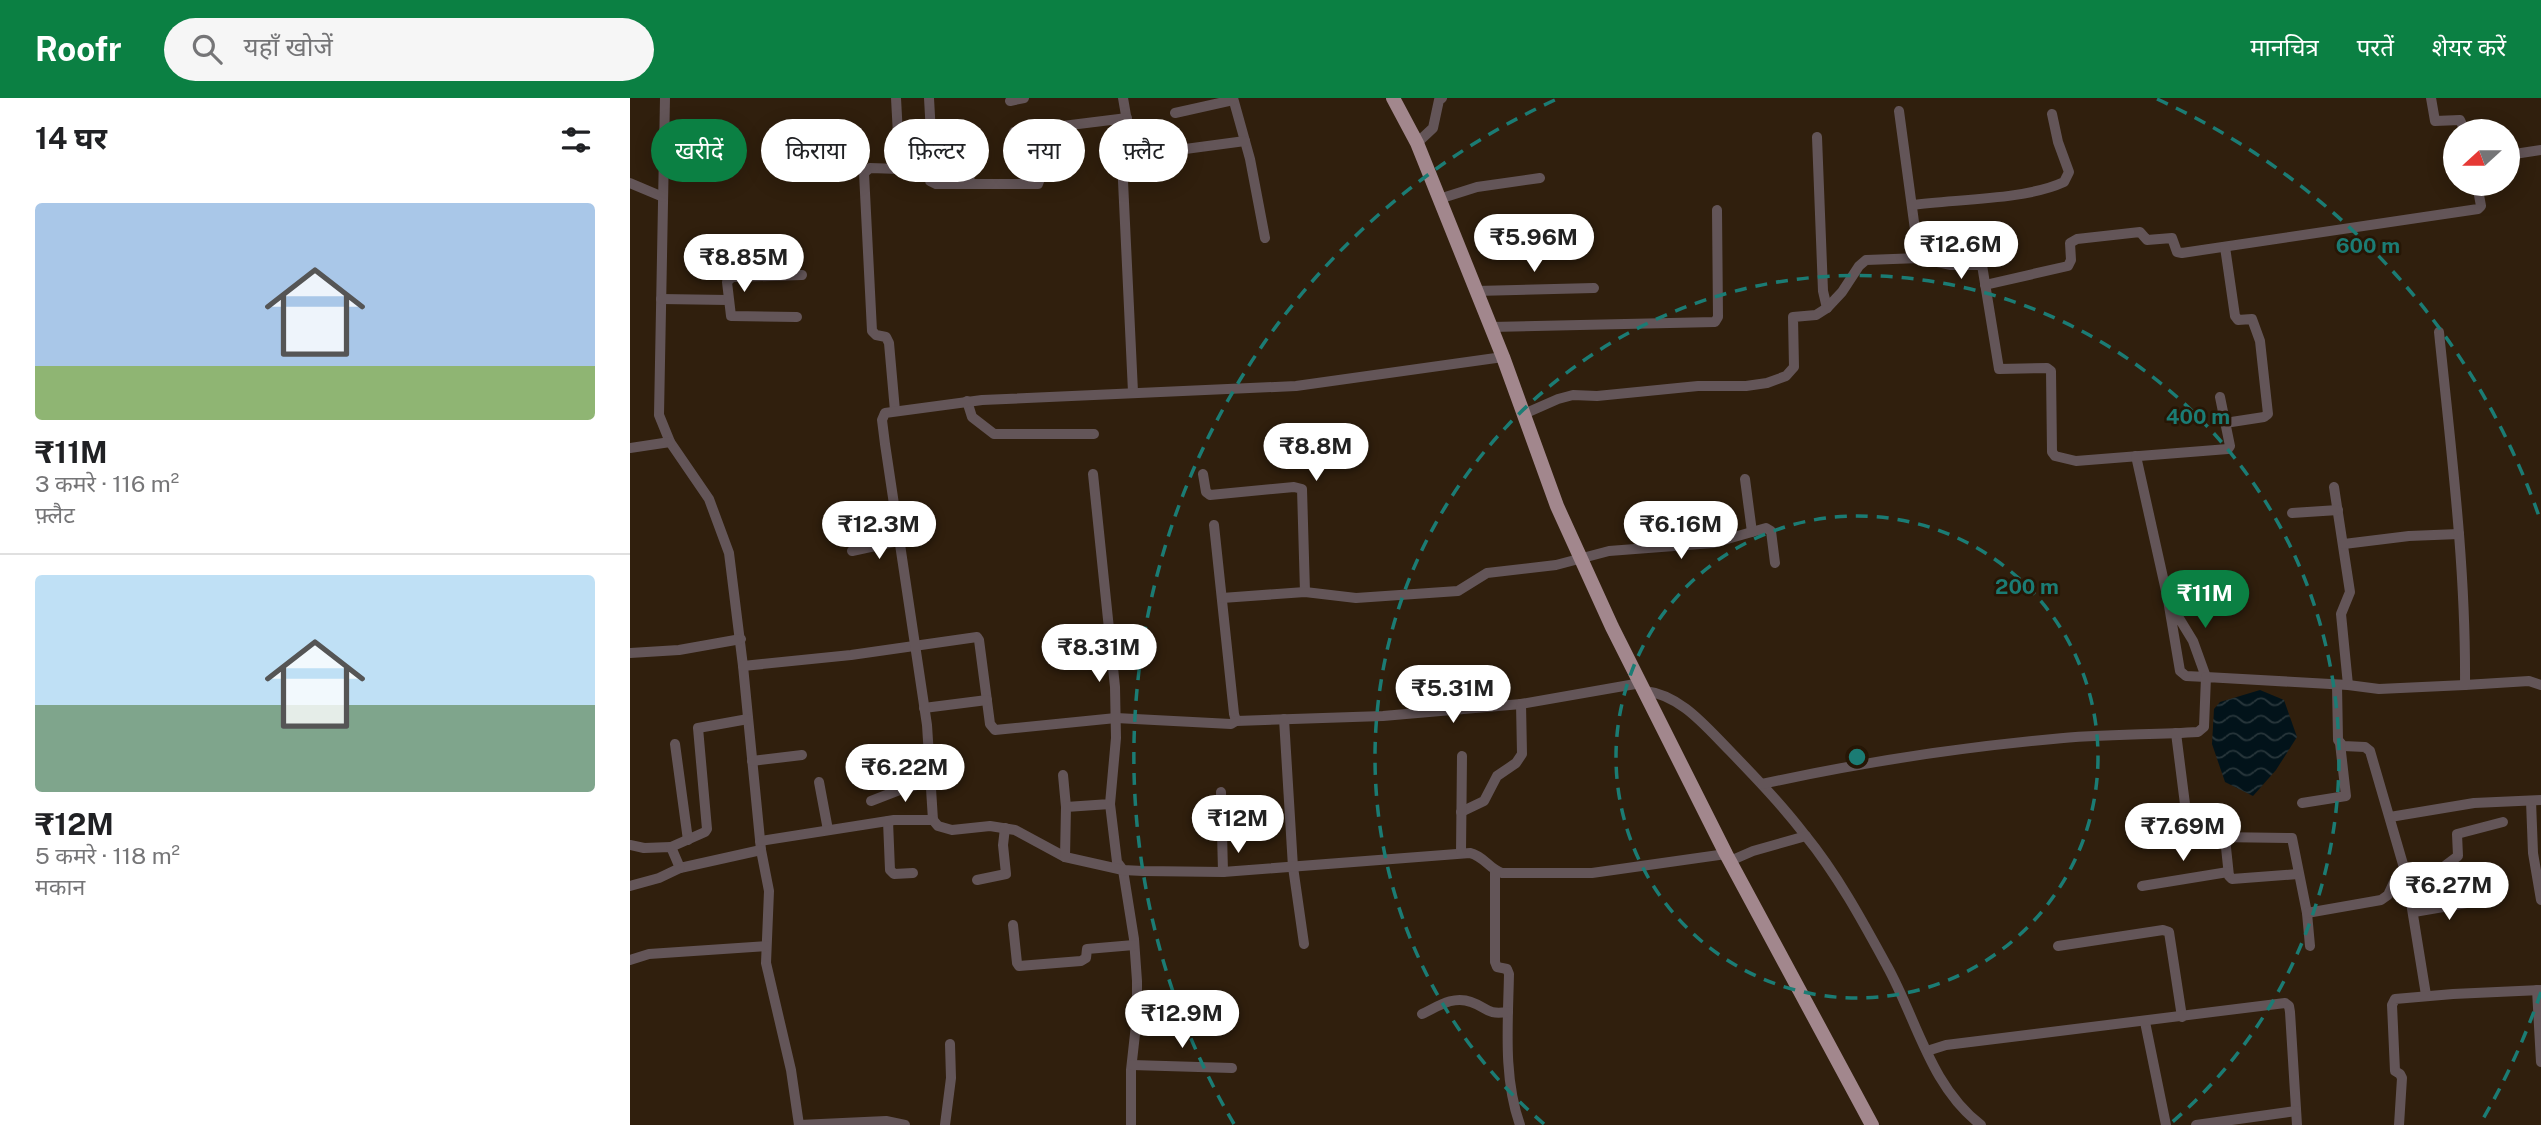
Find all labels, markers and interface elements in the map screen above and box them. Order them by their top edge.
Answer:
search box [164,18,654,81]
text: Roofr [35,30,122,68]
icon: search [188,30,226,68]
text: यहाँ खोजें [244,31,333,62]
text: मानचित्र [2250,33,2319,61]
text: परतें [2357,33,2394,61]
text: शेयर करें [2432,33,2506,61]
chip: खरीदें [651,119,747,182]
chip: किराया [761,119,870,182]
chip: फ़िल्टर [884,119,989,182]
chip: नया [1003,119,1085,182]
chip: फ़्लैट [1099,119,1188,182]
north arrow [2443,119,2520,196]
map controls [2443,119,2520,196]
text: 14 घर [35,120,107,156]
icon: filters [557,121,595,159]
pin: ₹5.96M [1477,214,1591,274]
pin: ₹12.6M [1904,222,2018,281]
text: ₹5.96M [1490,223,1578,250]
text: ₹12.6M [1920,230,2002,257]
text: 600 m [2336,233,2400,258]
pin: ₹8.85M [687,234,801,294]
text: ₹8.85M [700,243,788,270]
icon: home [252,249,378,375]
text: 400 m [2166,404,2230,429]
pin: ₹8.8M [1267,424,1365,483]
text: ₹8.8M [1280,432,1352,459]
text: ₹11M [35,434,108,470]
text: 3 कमरे · 116 m² [35,470,179,497]
text: फ़्लैट [35,501,75,528]
pin: ₹12.3M [822,502,936,561]
pin: ₹6.16M [1624,502,1738,561]
text: ₹12.3M [838,510,920,537]
text: ₹6.16M [1640,510,1722,537]
pin: ₹11M [2164,570,2246,630]
text: 200 m [1995,574,2059,599]
text: ₹11M [2177,579,2233,606]
icon: home [252,621,378,747]
pin: ₹8.31M [1042,624,1156,684]
text: ₹8.31M [1058,633,1140,660]
pin: ₹5.31M [1396,666,1510,725]
text: ₹5.31M [1412,674,1494,701]
pin: ₹6.22M [848,744,962,804]
centre of rings [1845,745,1869,769]
text: ₹6.22M [862,753,948,780]
pin: ₹12M [1197,796,1279,855]
text: ₹12M [1208,804,1268,831]
pin: ₹7.69M [2126,804,2240,863]
text: ₹12M [35,806,114,842]
text: ₹7.69M [2141,812,2225,839]
text: 5 कमरे · 118 m² [35,842,180,869]
pin: ₹6.27M [2392,862,2506,922]
text: ₹6.27M [2406,871,2492,898]
text: मकान [35,873,85,900]
pin: ₹12.9M [1125,990,1239,1050]
text: ₹12.9M [1141,999,1223,1026]

